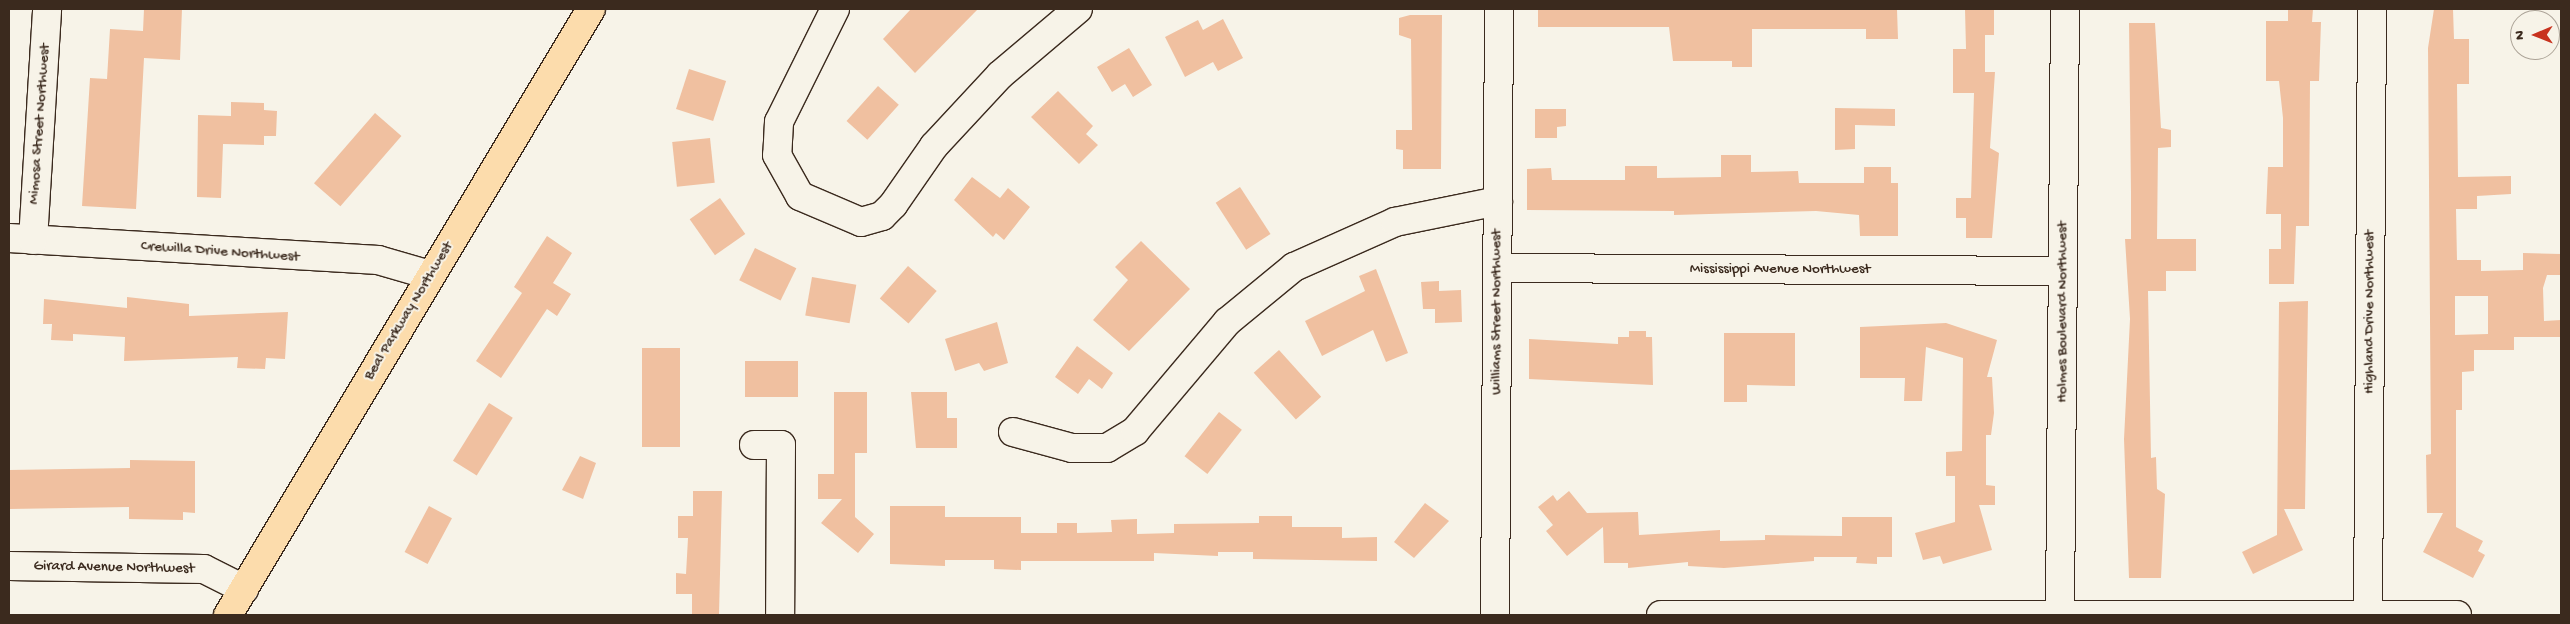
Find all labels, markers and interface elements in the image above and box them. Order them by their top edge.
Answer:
north arrow [2510,10,2560,60]
text: N [2512,31,2529,40]
street label: Mimosa Street Northwest [25,43,55,205]
street label: Holmes Boulevard Northwest [2054,221,2072,403]
street label: Williams Street Northwest [1488,229,1506,395]
street label: Highland Drive Northwest [2361,230,2379,394]
street label: Crewilla Drive Northwest [140,237,300,267]
street label: Beal Parkway Northwest [361,239,457,383]
street label: Mississippi Avenue Northwest [1690,261,1870,279]
street label: Girard Avenue Northwest [33,558,195,578]

